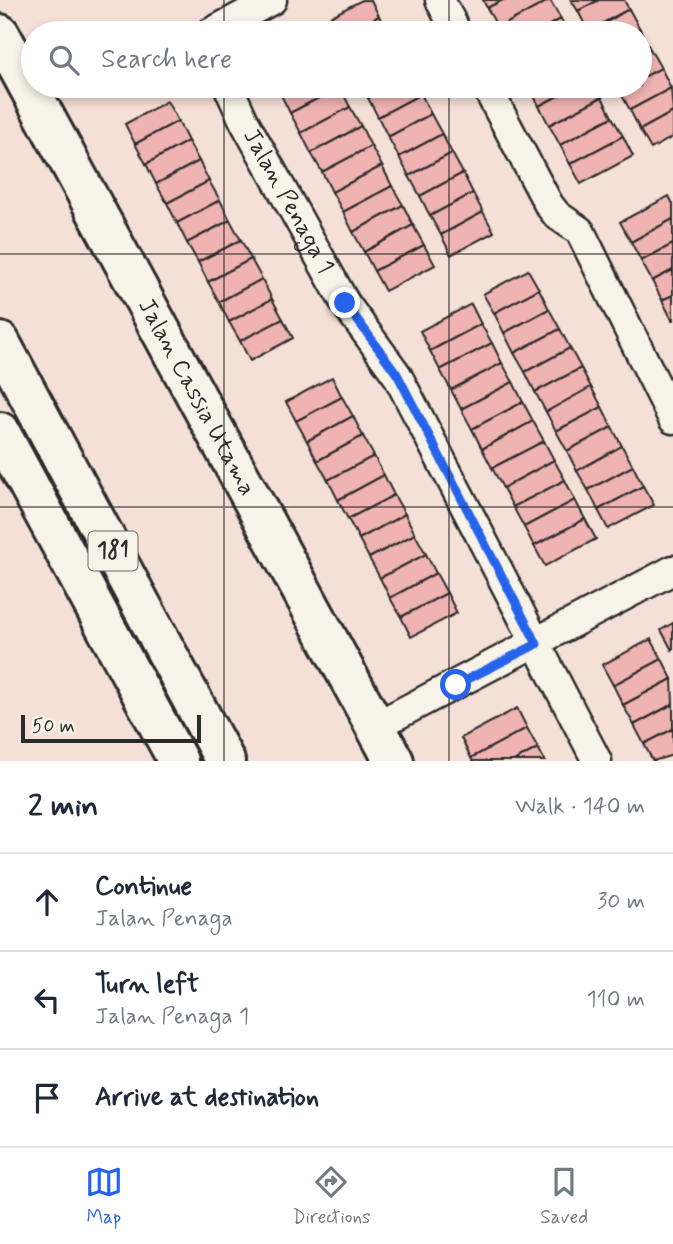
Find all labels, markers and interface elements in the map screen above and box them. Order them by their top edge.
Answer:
search box [21,21,652,98]
icon: search [45,41,83,79]
text: Search here [101,43,232,77]
street label: Jalan Penaga 1 [236,123,341,279]
route end [329,287,360,318]
street label: Jalan Cassia Utama [131,293,263,501]
road number: 181 [88,531,138,570]
route start [440,669,471,700]
scale bar [21,712,201,744]
text: 50 m [32,714,75,739]
text: 2 min [28,787,98,826]
text: Walk · 140 m [515,792,645,822]
text: Continue [95,870,192,904]
icon: ahead [28,883,66,921]
text: 30 m [597,887,645,917]
text: Jalan Penaga [95,904,233,934]
text: Turn left [95,968,199,1002]
icon: left [28,981,66,1019]
text: 110 m [586,985,645,1015]
text: Jalan Penaga 1 [95,1002,249,1032]
icon: arrive [28,1079,66,1117]
text: Arrive at destination [95,1081,319,1115]
tab: Map [85,1163,123,1230]
tab: Directions [292,1163,371,1230]
tab: Saved [540,1163,588,1230]

